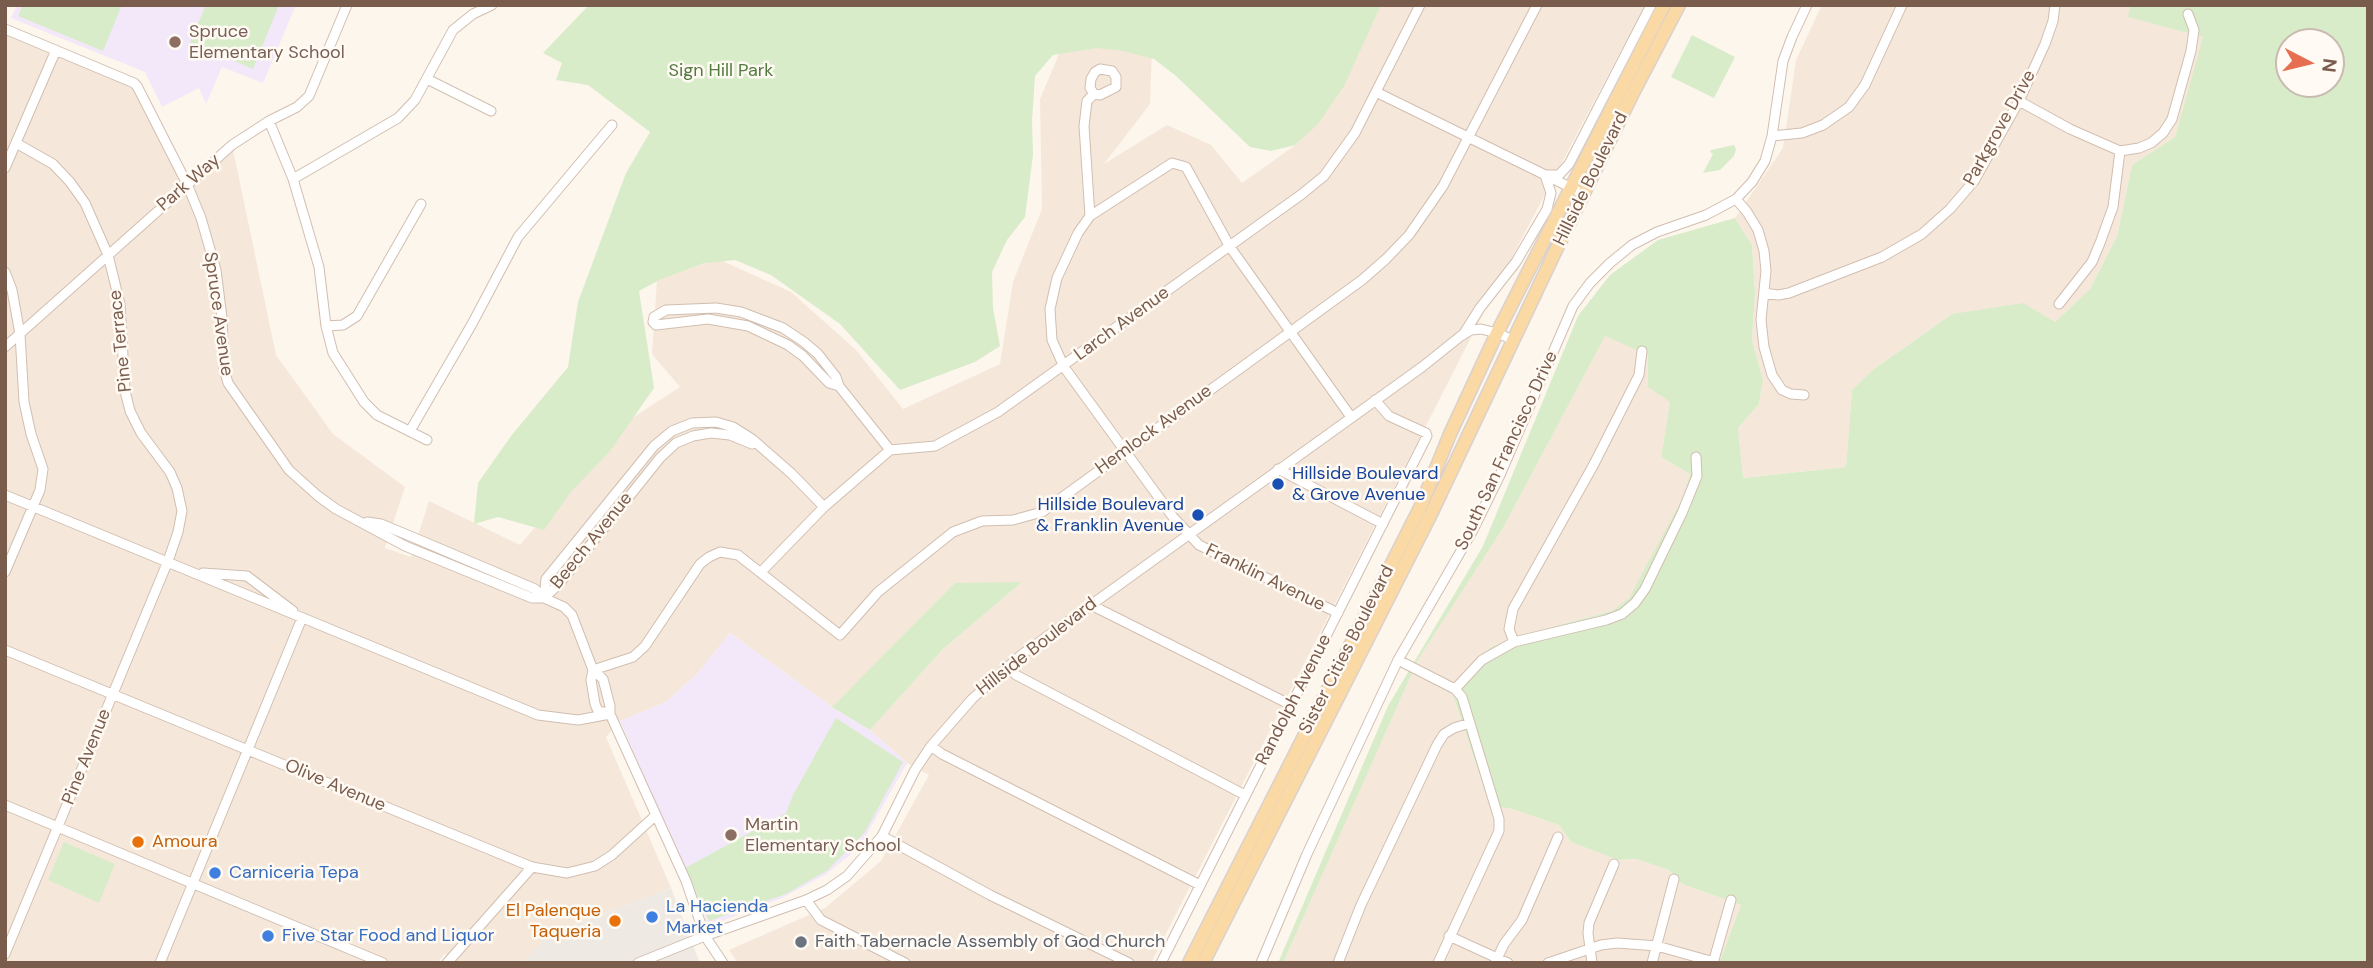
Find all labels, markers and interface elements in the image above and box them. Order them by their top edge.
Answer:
place label: Spruce Elementary School [189,21,345,64]
north arrow [2275,28,2345,98]
marker: Spruce Elementary School [167,34,183,50]
text: N [2316,57,2343,74]
park label: Sign Hill Park [669,60,773,82]
street label: Parkgrove Drive [1959,66,2041,190]
street label: Hillside Boulevard [1549,108,1633,250]
street label: Park Way [153,150,225,216]
street label: Spruce Avenue [199,251,237,377]
street label: Larch Avenue [1070,282,1174,366]
street label: Pine Terrace [105,289,137,393]
street label: South San Francisco Drive [1451,348,1563,554]
street label: Hemlock Avenue [1092,381,1216,479]
place label: Hillside Boulevard & Grove Avenue [1292,463,1438,505]
marker: Hillside Boulevard & Grove Avenue [1270,476,1286,492]
street label: Beech Avenue [547,488,637,594]
place label: Hillside Boulevard & Franklin Avenue [1036,494,1184,536]
marker: Hillside Boulevard & Franklin Avenue [1190,507,1206,523]
street label: Franklin Avenue [1202,540,1328,616]
street label: Sister Cities Boulevard [1295,562,1399,738]
street label: Hillside Boulevard [973,593,1101,701]
street label: Randolph Avenue [1252,631,1336,769]
street label: Pine Avenue [58,706,116,808]
street label: Olive Avenue [281,755,389,817]
place label: Martin Elementary School [745,814,901,856]
marker: Martin Elementary School [723,827,739,843]
place label: Amoura [152,831,217,853]
marker: Amoura [130,834,146,850]
place label: Carniceria Tepa [229,862,359,884]
marker: Carniceria Tepa [207,865,223,881]
place label: La Hacienda Market [666,896,768,939]
place label: El Palenque Taqueria [506,900,601,942]
marker: La Hacienda Market [644,909,660,925]
marker: El Palenque Taqueria [607,913,623,929]
place label: Five Star Food and Liquor [282,925,494,947]
marker: Five Star Food and Liquor [260,928,276,944]
place label: Faith Tabernacle Assembly of God Church [815,931,1165,953]
marker: Faith Tabernacle Assembly of God Church [793,934,809,950]

